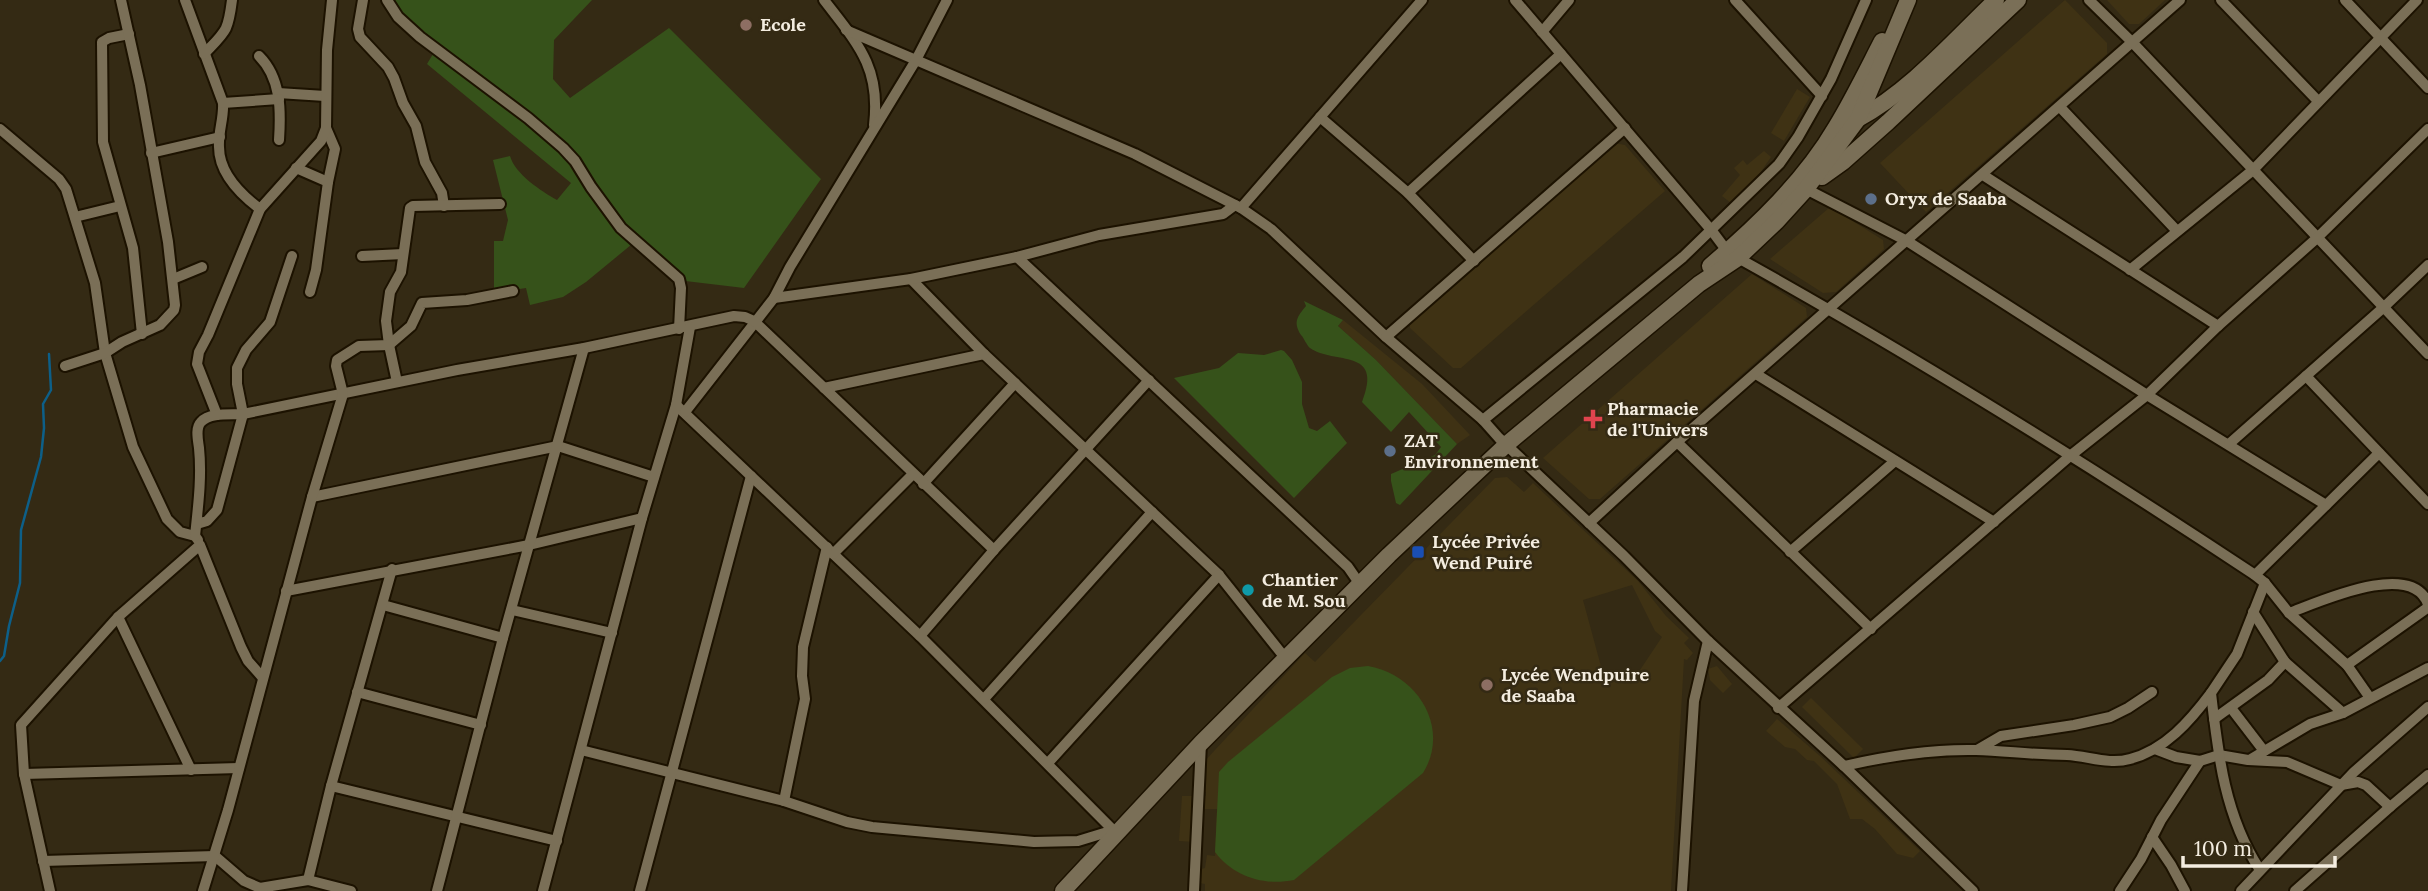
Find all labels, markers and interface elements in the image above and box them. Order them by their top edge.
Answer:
place label: Ecole [760,13,806,36]
marker: Ecole [738,17,754,33]
place label: Oryx de Saaba [1885,187,2007,210]
marker: Oryx de Saaba [1863,191,1879,207]
place label: Pharmacie de l'Univers [1607,397,1708,441]
marker: Pharmacie de l'Univers [1585,411,1601,427]
place label: ZAT Environnement [1404,429,1539,473]
marker: ZAT Environnement [1382,443,1398,459]
place label: Lycée Privée Wend Puiré [1432,530,1540,574]
marker: Lycée Privée Wend Puiré [1410,544,1426,560]
place label: Chantier de M. Sou [1262,568,1346,612]
marker: Chantier de M. Sou [1240,582,1256,598]
place label: Lycée Wendpuire de Saaba [1501,663,1649,707]
marker: Lycée Wendpuire de Saaba [1479,677,1495,693]
scale bar [2183,824,2335,868]
text: 100 m [2194,835,2252,862]

